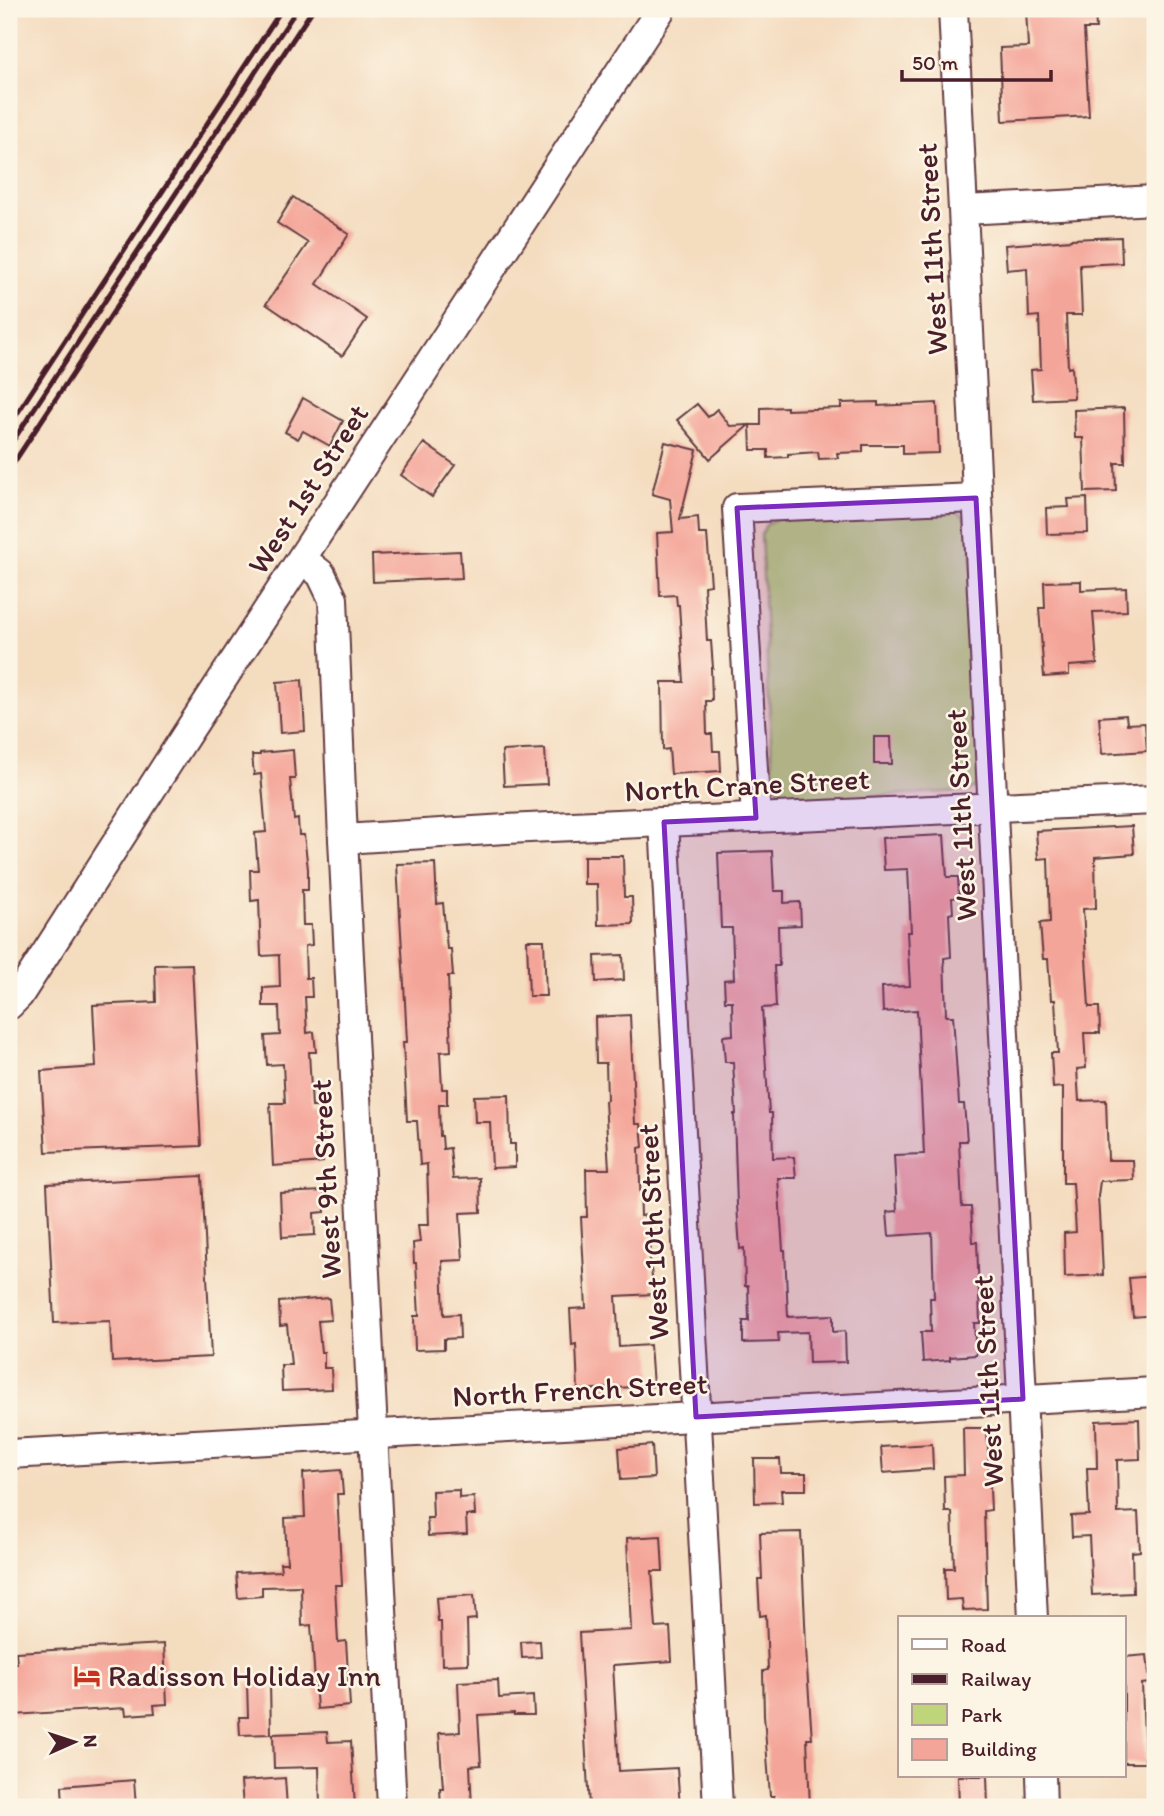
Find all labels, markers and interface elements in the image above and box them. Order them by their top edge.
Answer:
scale bar [902,38,1050,82]
text: 50 m [912,50,959,75]
street label: West 11th Street [907,142,956,356]
street label: West 1st Street [239,397,376,581]
street label: West 11th Street [936,708,985,922]
street label: North Crane Street [624,760,870,809]
street label: West 9th Street [302,1078,349,1280]
street label: West 10th Street [628,1123,677,1341]
street label: West 11th Street [963,1274,1012,1488]
street label: North French Street [451,1364,709,1415]
legend [898,1616,1126,1778]
text: Road [961,1632,1007,1657]
place label: Radisson Holiday Inn [108,1657,381,1694]
hotel icon: Radisson Holiday Inn [72,1661,102,1691]
text: Railway [961,1666,1031,1691]
text: Park [961,1702,1003,1727]
north arrow [38,1708,108,1778]
text: N [79,1734,102,1748]
text: Building [961,1736,1037,1761]

